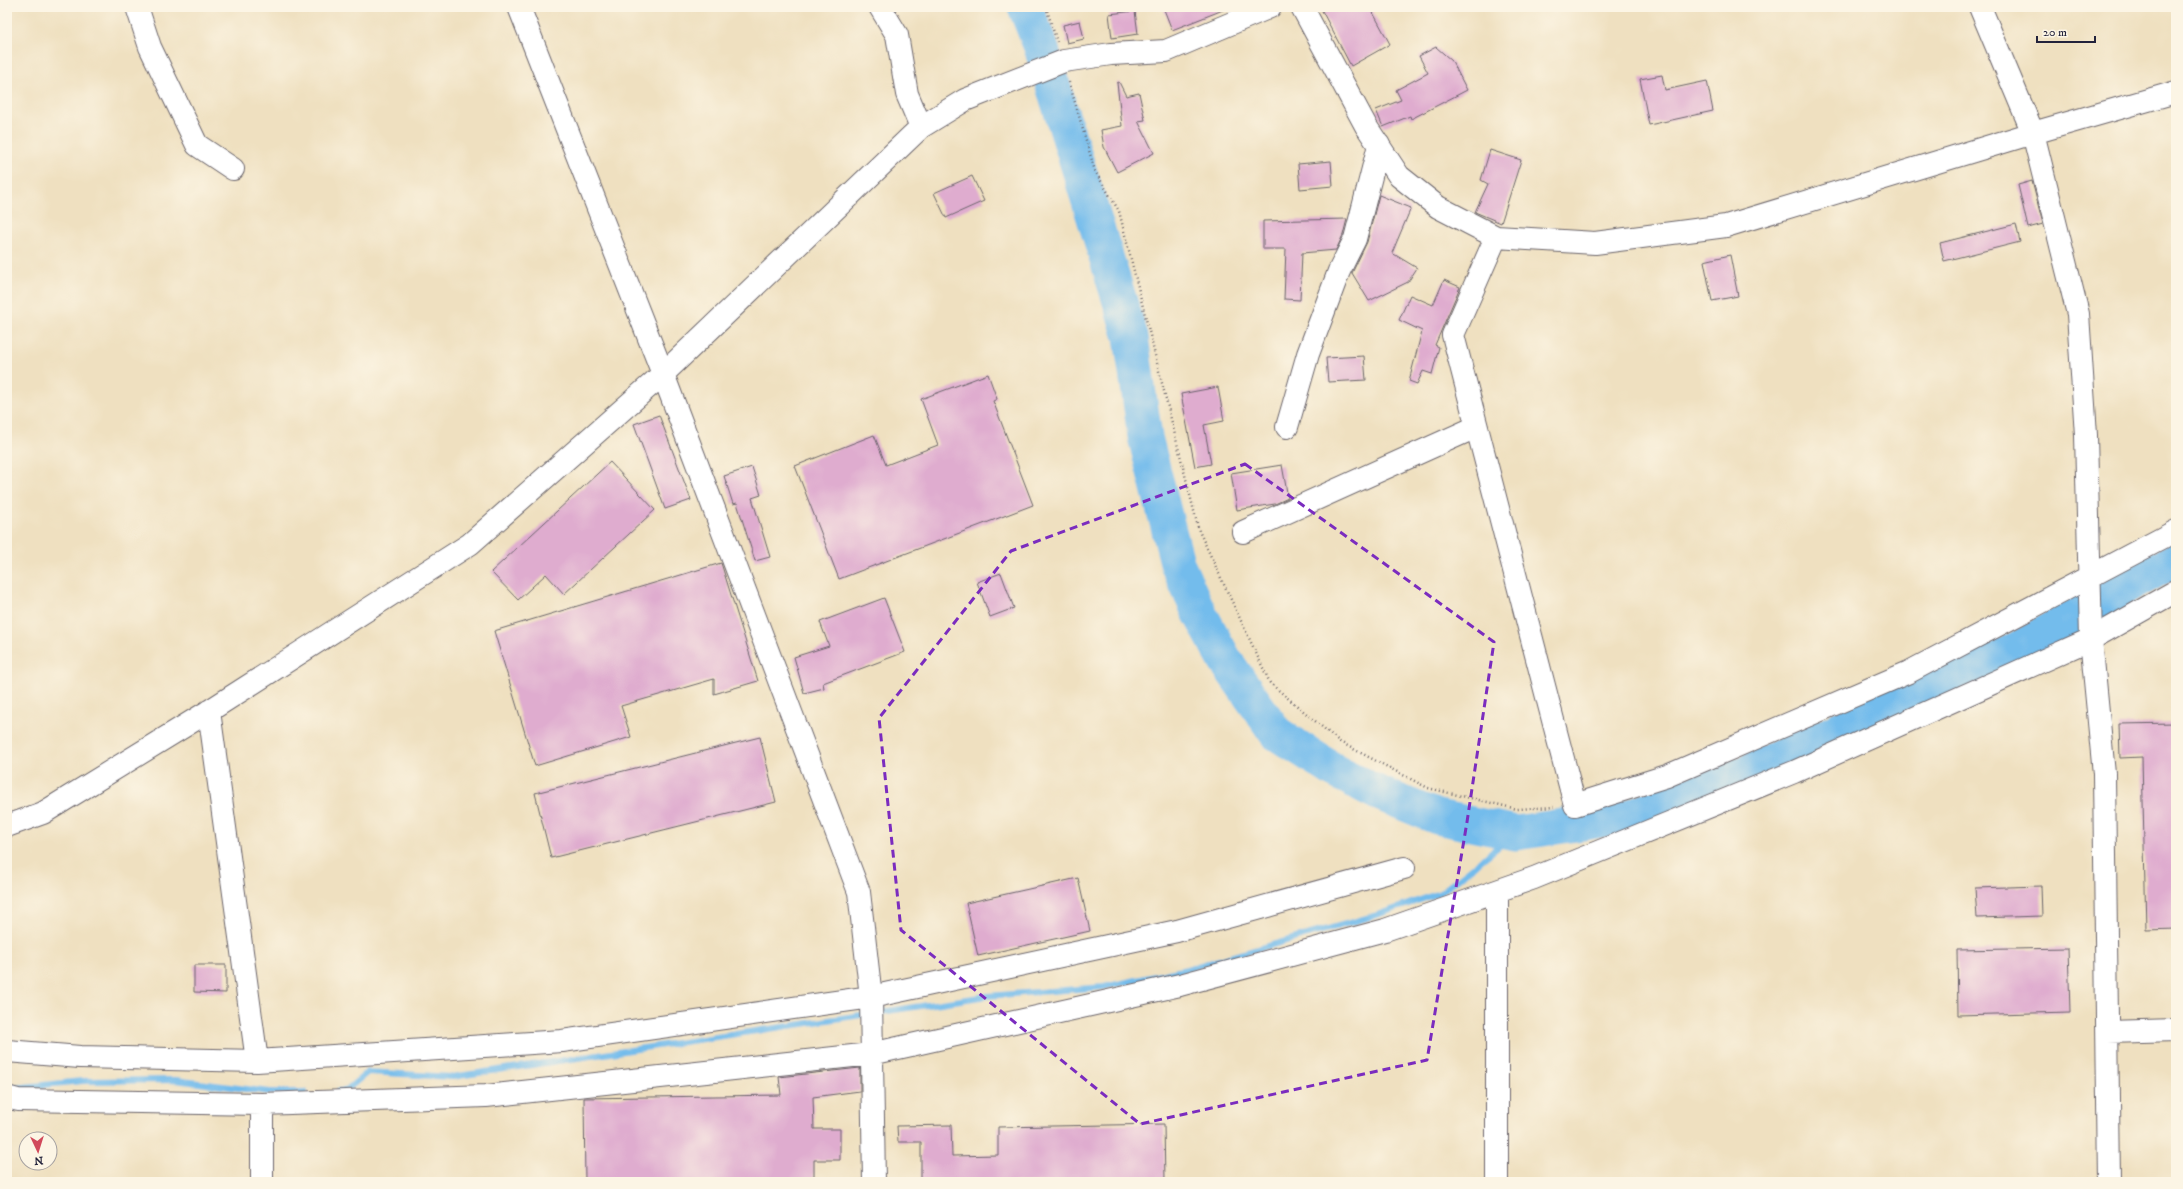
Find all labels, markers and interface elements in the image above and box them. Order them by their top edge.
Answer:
scale bar [2037,18,2095,44]
text: 20 m [2043,25,2067,40]
north arrow [18,1131,58,1171]
text: N [34,1153,44,1167]

